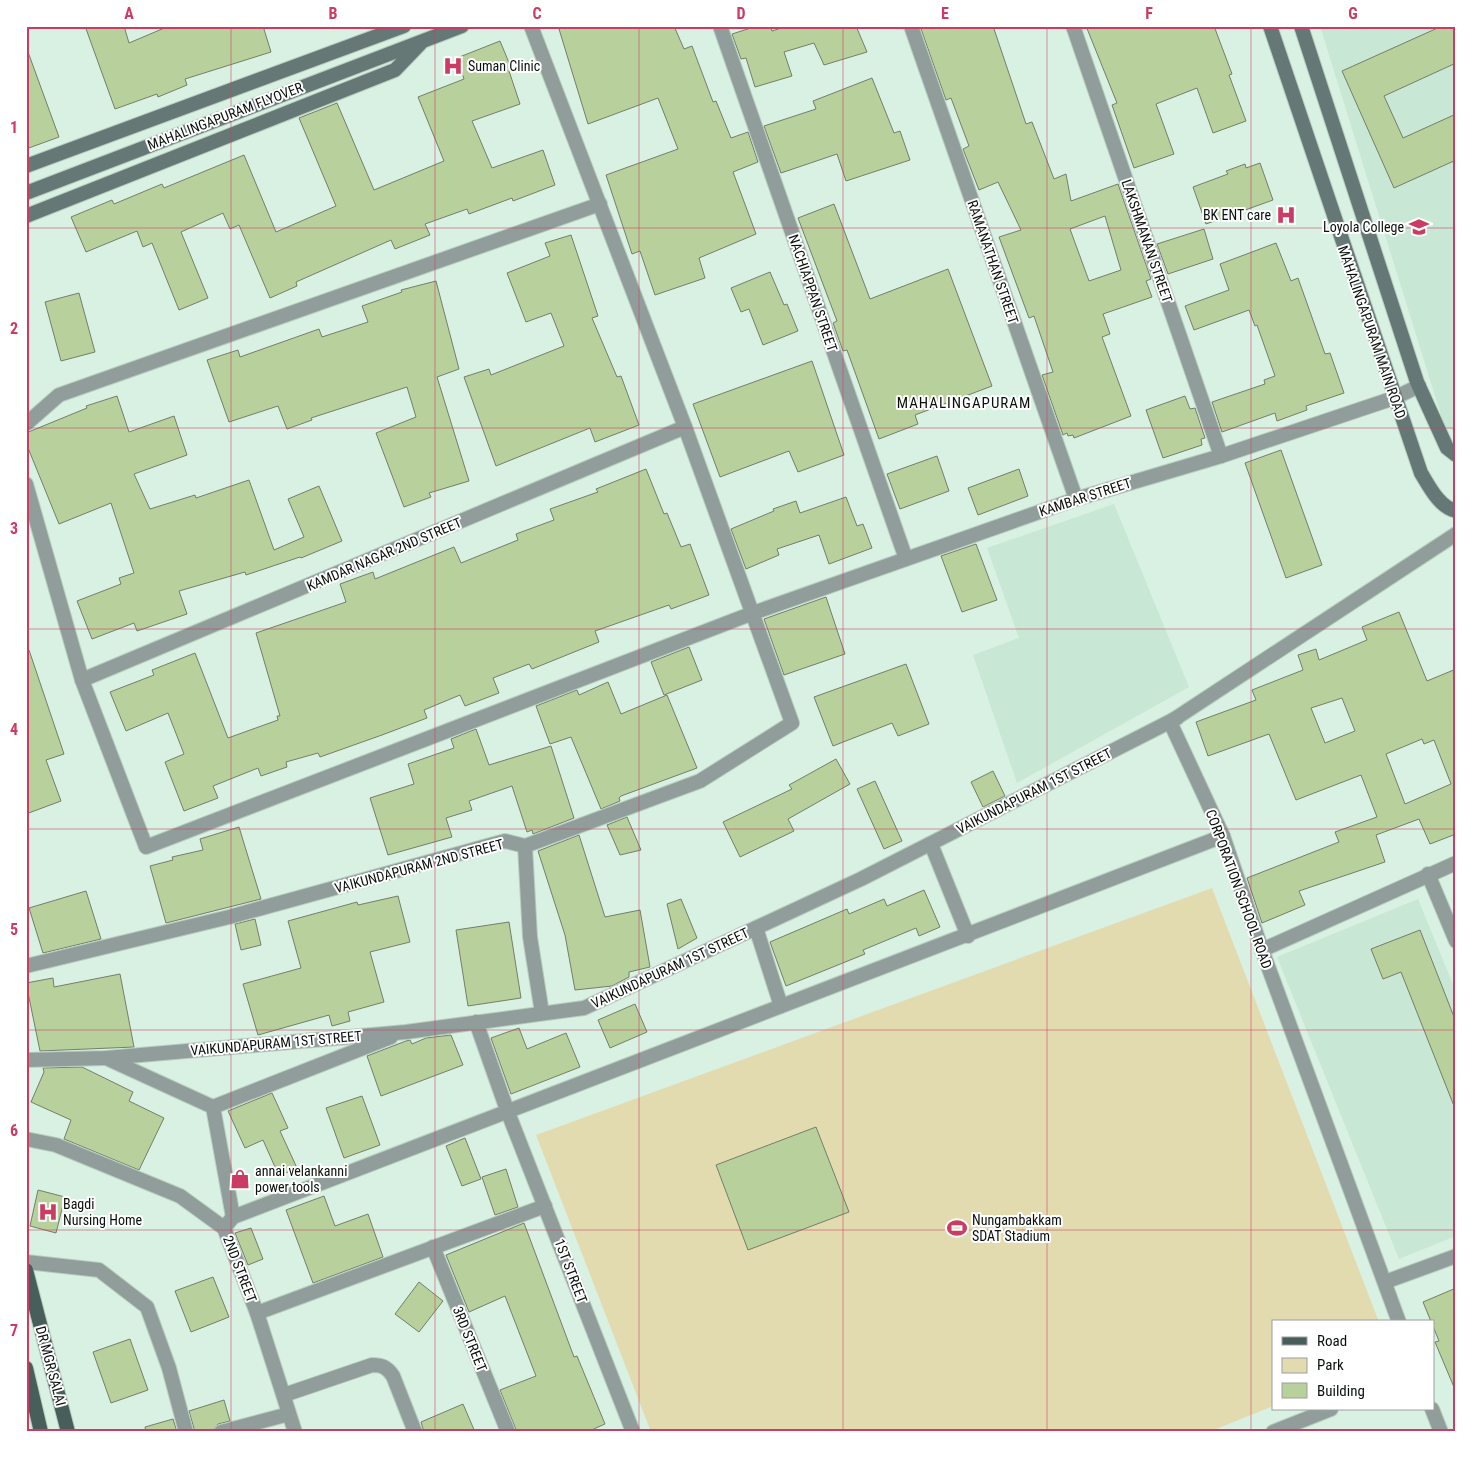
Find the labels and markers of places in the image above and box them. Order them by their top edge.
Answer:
hospital icon: Suman Clinic [442,55,464,77]
place label: Suman Clinic [468,58,540,74]
hospital icon: BK ENT care [1275,204,1297,226]
place label: BK ENT care [1203,207,1271,223]
school or university icon: Loyola College [1408,216,1430,238]
place label: Loyola College [1323,219,1404,235]
place label: annai velankanni power tools [255,1163,347,1195]
shop icon: annai velankanni power tools [229,1168,251,1190]
place label: Bagdi Nursing Home [63,1196,142,1228]
hospital icon: Bagdi Nursing Home [37,1201,59,1223]
place label: Nungambakkam SDAT Stadium [972,1212,1062,1244]
sports icon: Nungambakkam SDAT Stadium [946,1217,968,1239]

